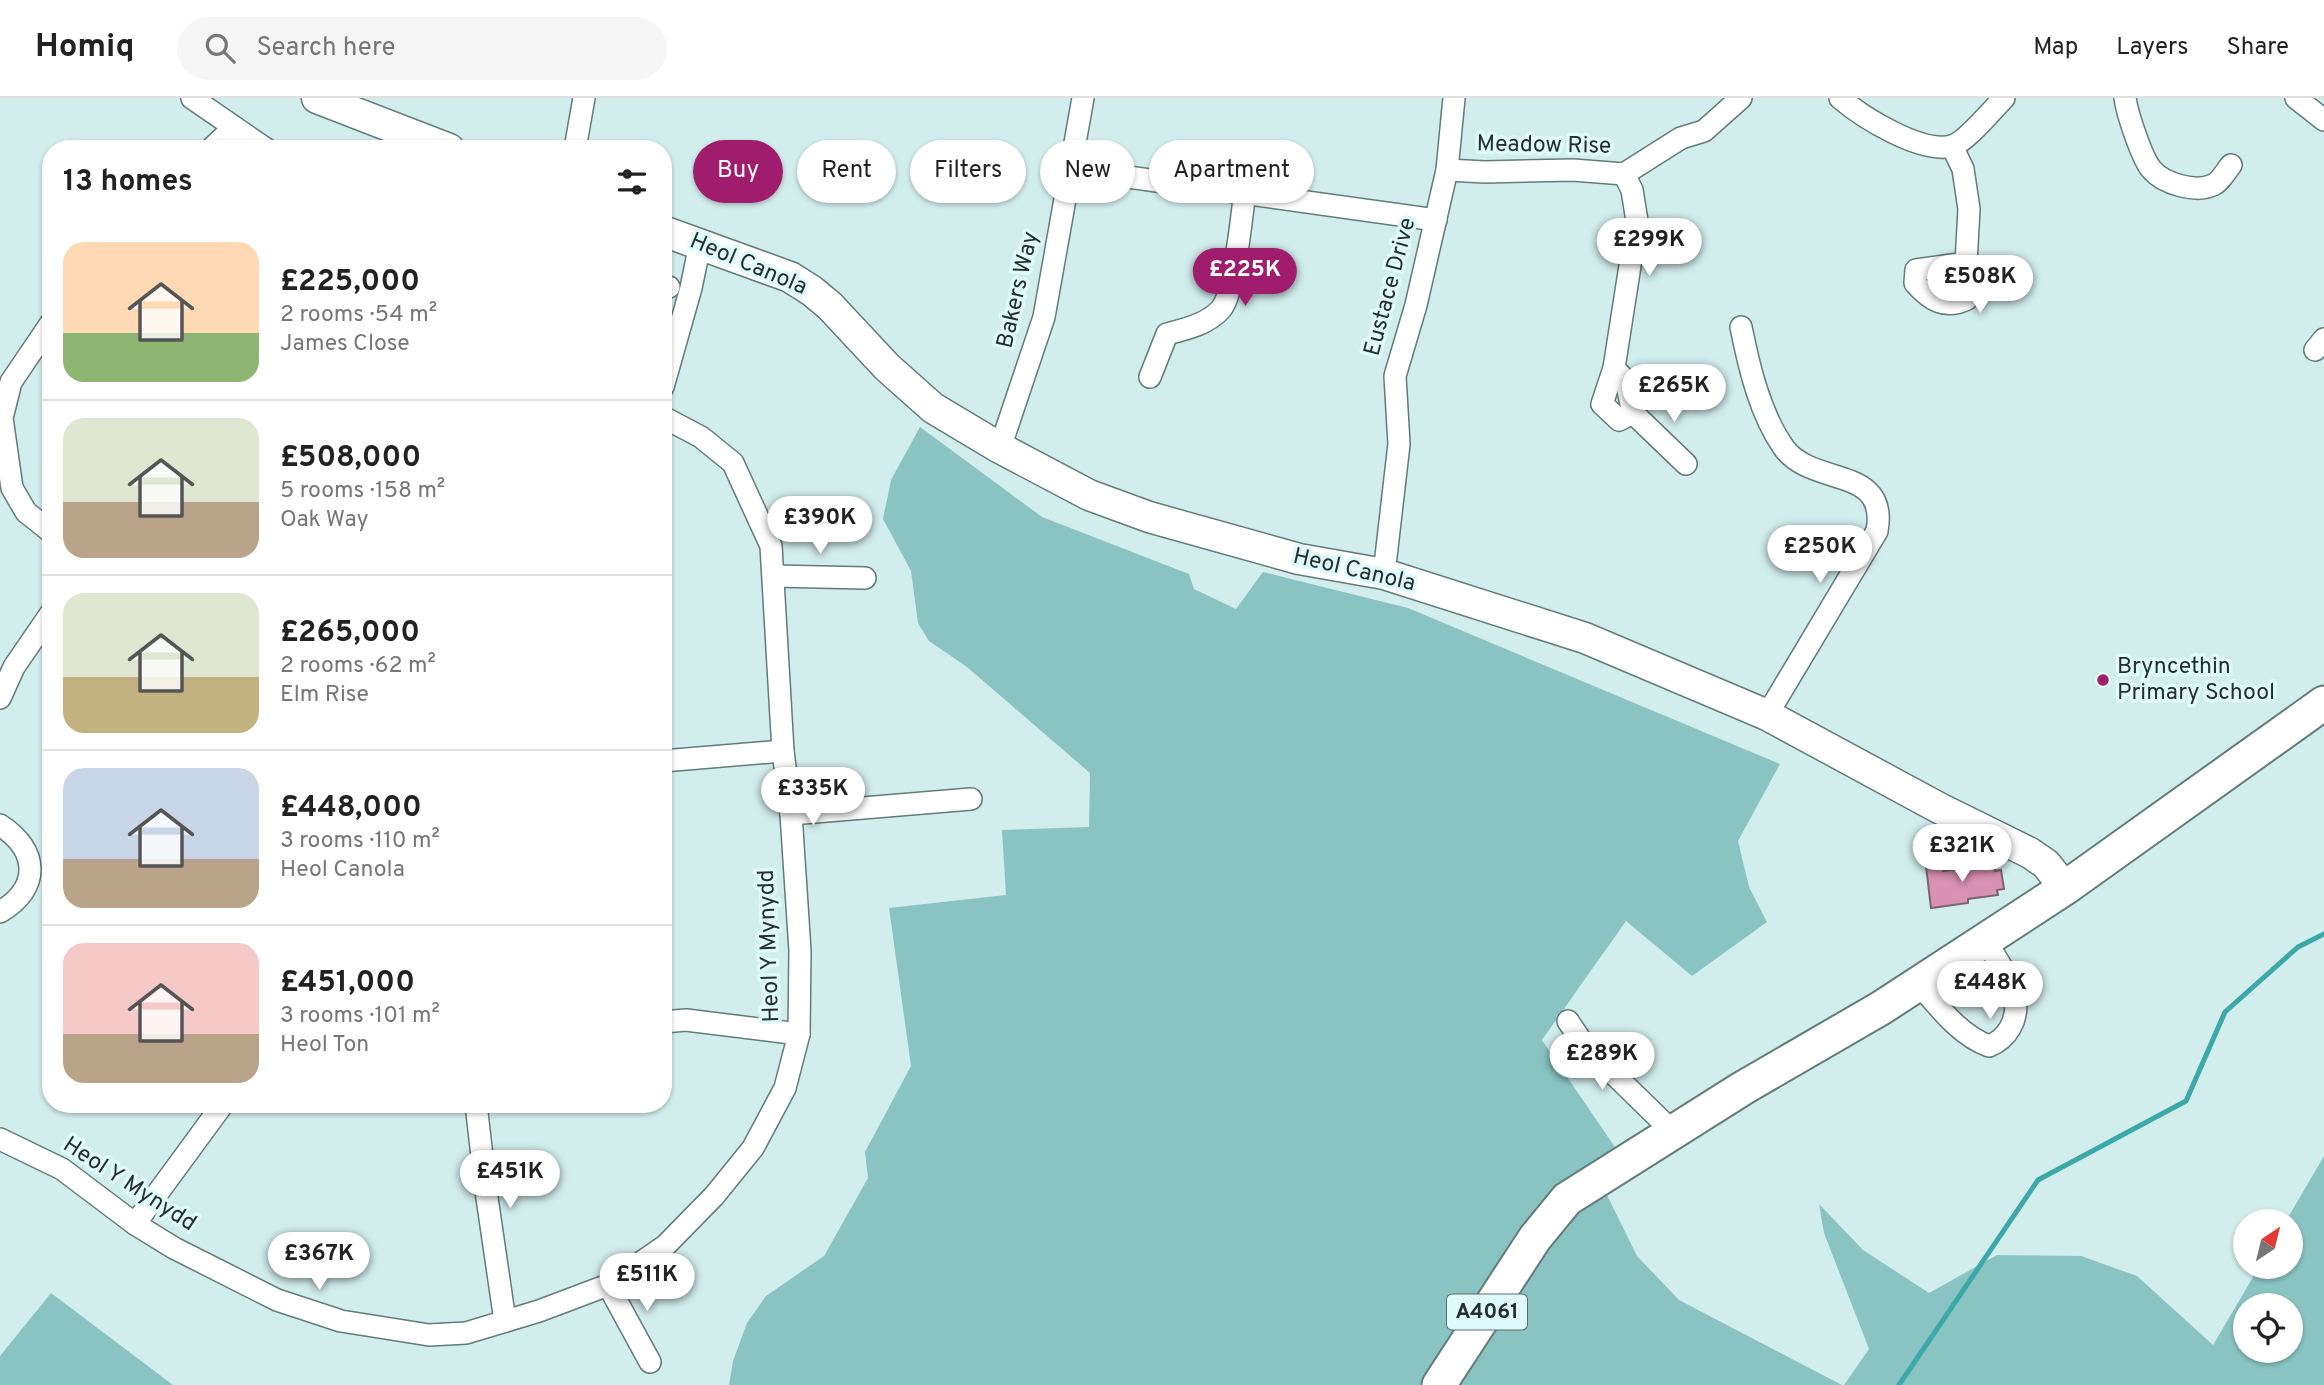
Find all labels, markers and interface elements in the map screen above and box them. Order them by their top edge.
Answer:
search box [177,17,667,80]
text: Homiq [35,27,135,69]
icon: search [201,29,239,67]
text: Search here [257,32,395,65]
text: Map [2033,33,2078,63]
text: Layers [2116,33,2188,63]
text: Share [2226,33,2289,63]
street label: Meadow Rise [1476,130,1612,162]
chip: Buy [693,140,783,203]
chip: Rent [797,140,896,203]
chip: Filters [910,140,1026,203]
chip: New [1040,140,1135,203]
chip: Apartment [1149,140,1314,203]
icon: filters [613,163,651,201]
text: 13 homes [63,164,193,201]
street label: Eustace Drive [1359,215,1423,359]
pin: £299K [1600,218,1698,278]
text: £299K [1613,226,1685,255]
street label: Heol Canola [685,227,811,303]
street label: Bakers Way [991,229,1047,351]
pin: £225K [1196,248,1294,308]
text: £225K [1209,256,1281,285]
pin: £508K [1931,256,2029,315]
text: £508K [1943,263,2017,292]
text: £225,000 [280,264,420,301]
icon: home [119,270,203,354]
text: 2 rooms · 54 m² [280,301,437,330]
text: James Close [280,330,410,359]
pin: £265K [1625,364,1723,424]
text: £265K [1638,372,1710,401]
text: £508,000 [280,440,421,477]
icon: home [119,446,203,530]
text: 5 rooms · 158 m² [280,477,445,506]
pin: £390K [771,496,869,556]
text: £390K [783,504,857,533]
text: Oak Way [280,506,369,535]
pin: £250K [1771,526,1869,585]
text: £250K [1783,533,1857,562]
street label: Heol Canola [1290,543,1418,599]
text: £265,000 [280,615,420,652]
icon: home [119,621,203,705]
text: 2 rooms · 62 m² [280,652,436,681]
place label: Bryncethin Primary School [2117,653,2275,708]
marker: Bryncethin Primary School [2095,672,2111,688]
text: Elm Rise [280,681,369,710]
pin: £335K [764,768,862,827]
text: £335K [777,775,849,804]
text: £448,000 [280,790,422,827]
icon: home [119,796,203,880]
pin: £321K [1913,824,2011,884]
text: 3 rooms · 110 m² [280,827,440,856]
text: £321K [1929,832,1995,861]
text: Heol Canola [280,856,405,885]
street label: Heol Y Mynydd [753,869,787,1023]
pin: £448K [1941,962,2039,1021]
text: £451,000 [280,965,415,1002]
text: £448K [1953,969,2027,998]
icon: home [119,971,203,1055]
text: 3 rooms · 101 m² [280,1002,440,1031]
text: Heol Ton [280,1031,369,1060]
pin: £289K [1553,1032,1651,1092]
text: £289K [1566,1040,1638,1069]
street label: Heol Y Mynydd [57,1131,201,1239]
pin: £451K [461,1150,559,1210]
text: £451K [476,1158,544,1187]
north arrow [2233,1209,2303,1279]
map controls [2233,1209,2303,1363]
pin: £367K [270,1232,368,1292]
text: £367K [284,1240,354,1269]
pin: £511K [598,1254,696,1313]
text: £511K [616,1261,678,1290]
button: locate [2233,1293,2303,1363]
road number: A4061 [1447,1294,1527,1330]

